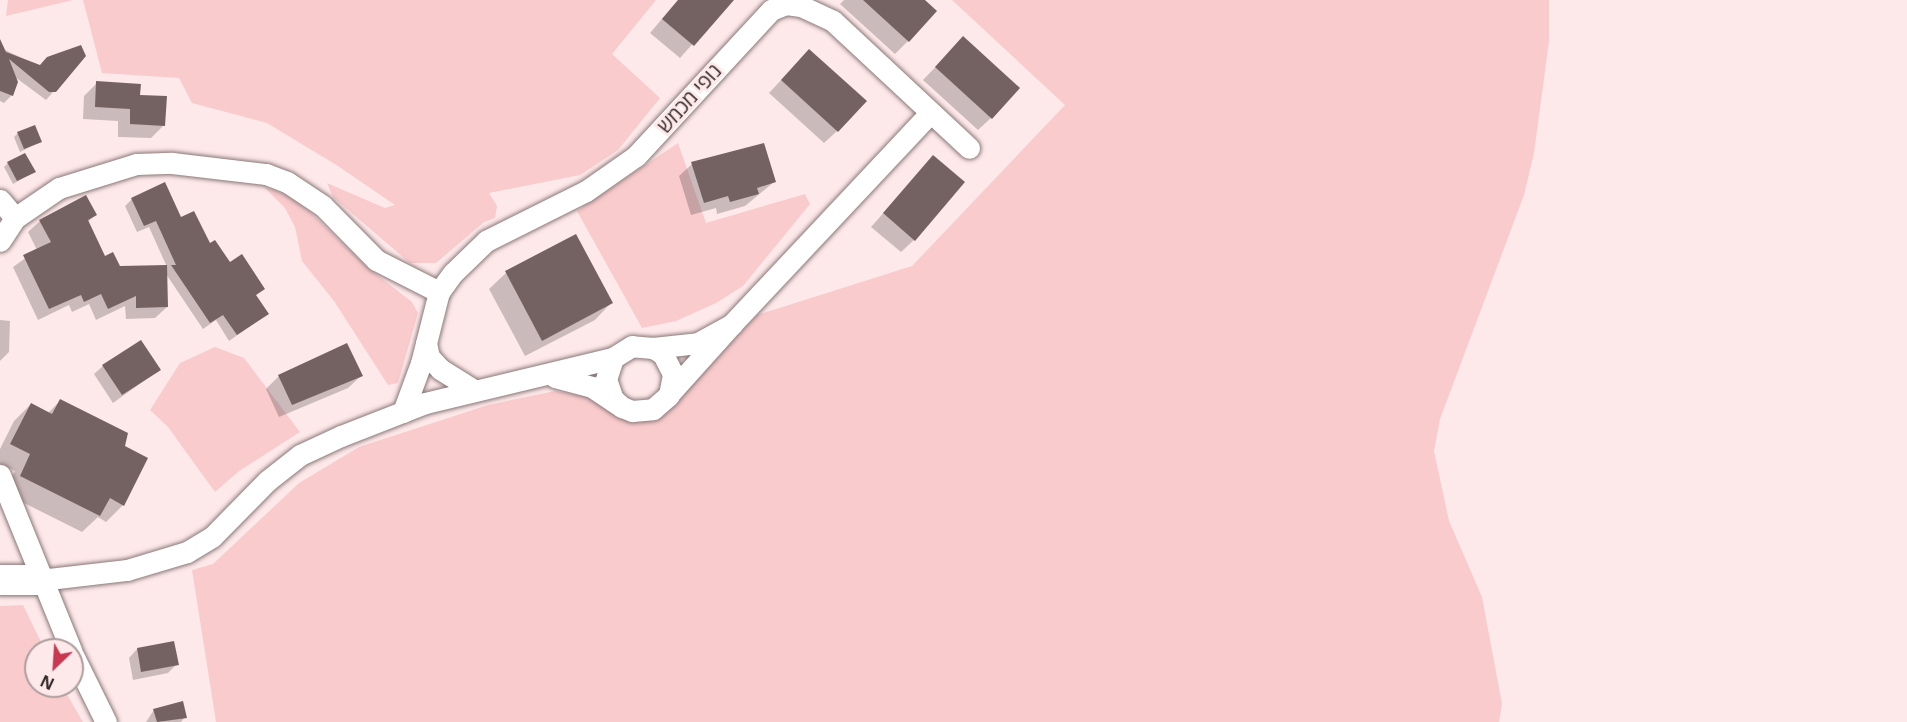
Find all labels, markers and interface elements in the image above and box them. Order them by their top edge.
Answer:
street label: נופי מכמש [652,59,726,137]
north arrow [24,638,84,698]
text: N [37,670,58,695]

